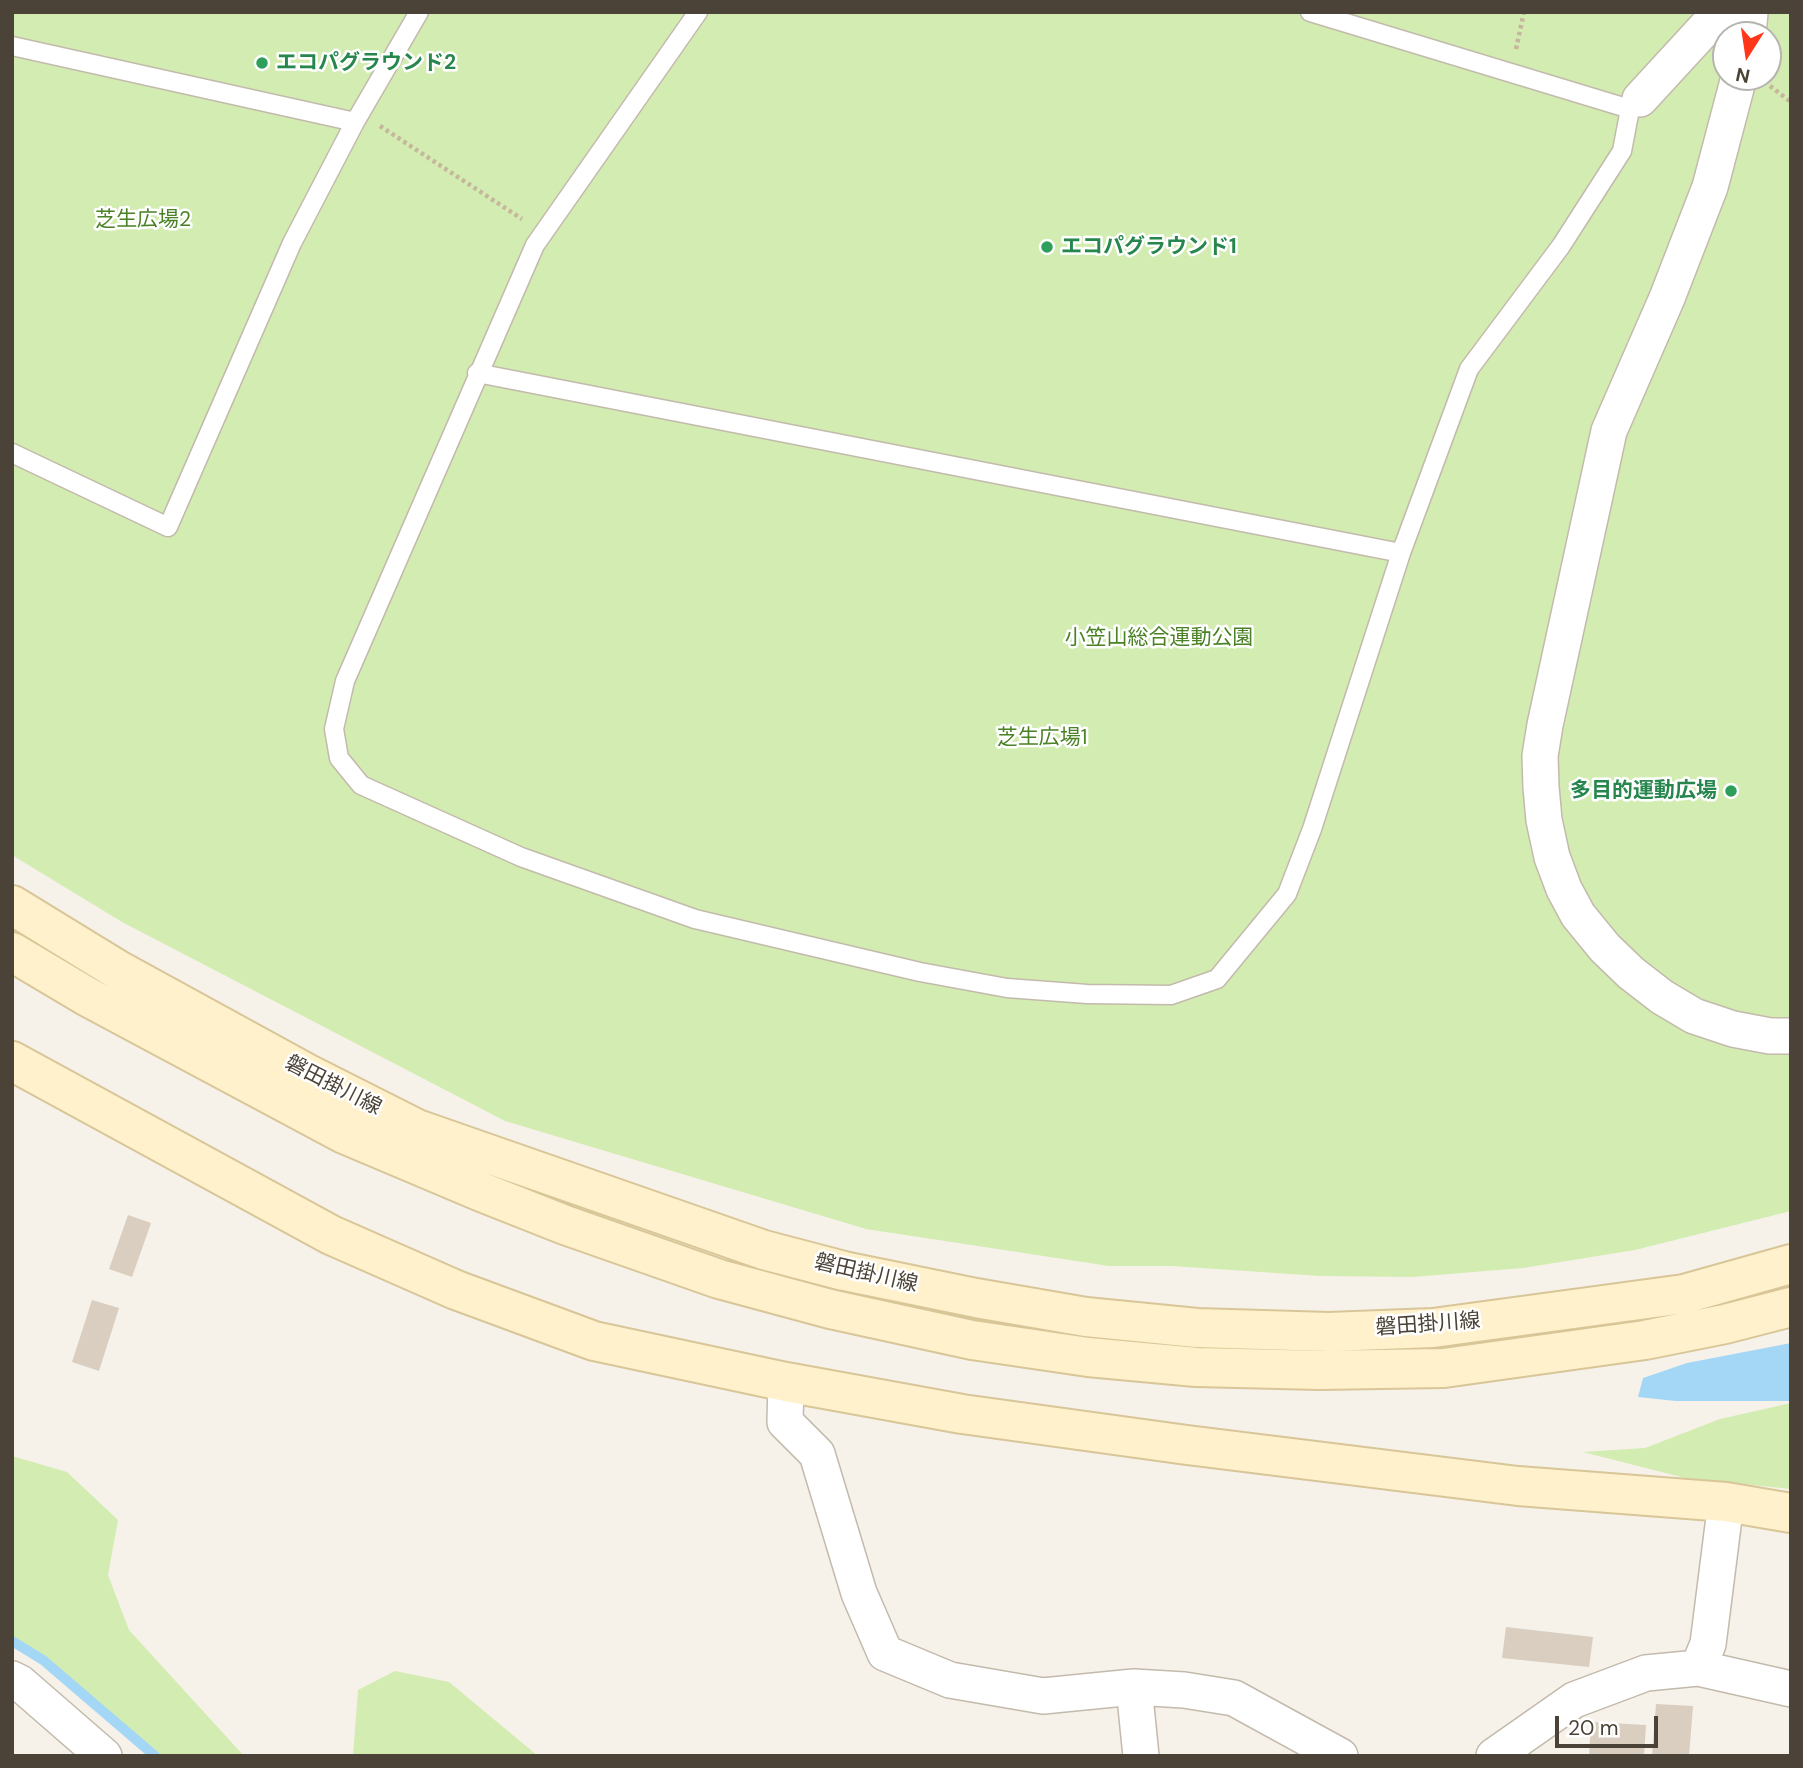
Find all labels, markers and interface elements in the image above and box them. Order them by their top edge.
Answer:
north arrow [1712,21,1782,91]
place label: エコパグラウンド2 [276,50,456,76]
marker: エコパグラウンド2 [254,55,270,71]
text: N [1734,61,1752,89]
park label: 芝生広場2 [95,207,191,233]
place label: エコパグラウンド1 [1061,234,1237,260]
marker: エコパグラウンド1 [1039,239,1055,255]
park label: 小笠山総合運動公園 [1065,625,1253,651]
park label: 芝生広場1 [997,725,1087,751]
place label: 多目的運動広場 [1570,778,1717,804]
marker: 多目的運動広場 [1723,783,1739,799]
street label: 磐田掛川線 [281,1051,385,1121]
street label: 磐田掛川線 [812,1250,920,1298]
street label: 磐田掛川線 [1375,1309,1481,1341]
scale bar [1558,1702,1661,1746]
text: 20 m [1568,1714,1619,1742]

